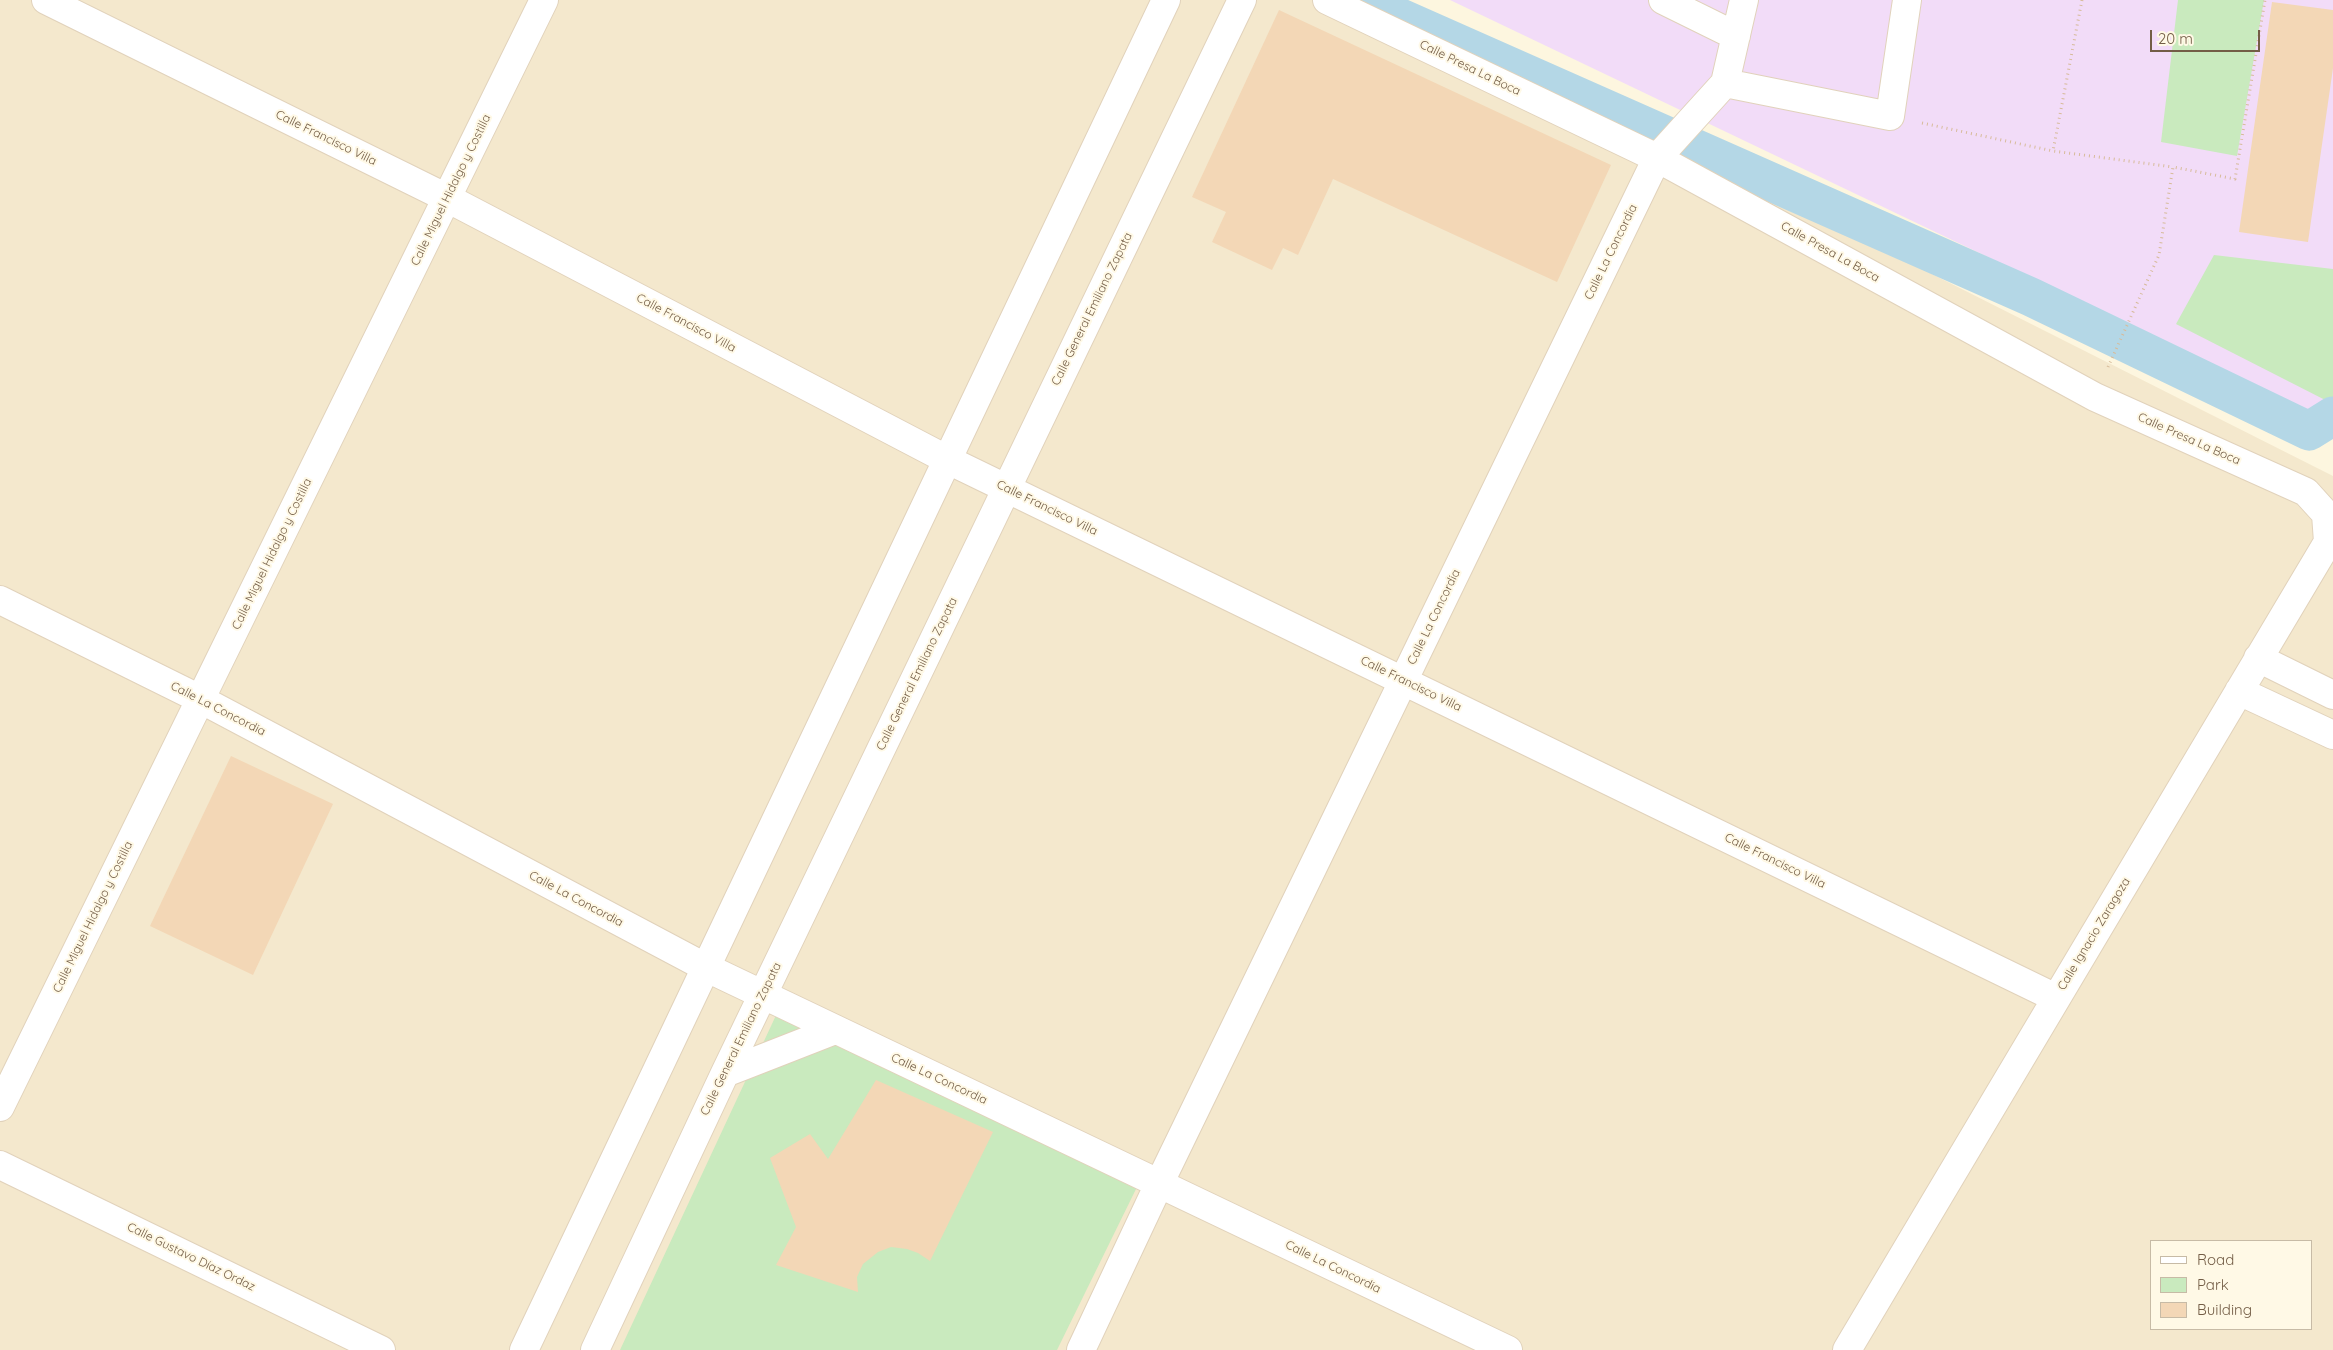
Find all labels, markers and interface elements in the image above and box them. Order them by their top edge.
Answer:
scale bar [2153,20,2263,52]
text: 20 m [2158,29,2193,48]
street label: Calle Presa La Boca [1417,37,1523,99]
street label: Calle Francisco Villa [273,107,379,169]
street label: Calle Miguel Hidalgo y Costilla [408,112,494,268]
street label: Calle La Concordia [1582,202,1640,302]
street label: Calle Presa La Boca [1778,219,1882,285]
street label: Calle General Emiliano Zapata [1049,230,1135,388]
street label: Calle Francisco Villa [634,291,738,355]
street label: Calle Presa La Boca [2136,410,2242,468]
street label: Calle Miguel Hidalgo y Costilla [229,476,315,632]
street label: Calle Francisco Villa [994,477,1100,539]
street label: Calle La Concordia [1405,567,1463,667]
street label: Calle General Emiliano Zapata [874,595,960,753]
street label: Calle Francisco Villa [1358,653,1464,715]
street label: Calle La Concordia [168,679,268,739]
street label: Calle Francisco Villa [1722,830,1828,892]
street label: Calle Miguel Hidalgo y Costilla [50,839,136,995]
street label: Calle La Concordia [527,868,625,930]
street label: Calle Ignacio Zaragoza [2055,875,2133,993]
street label: Calle General Emiliano Zapata [698,960,784,1118]
street label: Calle La Concordia [889,1050,989,1108]
street label: Calle Gustavo Díaz Ordaz [125,1220,257,1294]
street label: Calle La Concordia [1283,1238,1383,1296]
legend [2150,1240,2313,1330]
text: Road [2197,1250,2234,1269]
text: Park [2197,1275,2229,1294]
text: Building [2197,1300,2252,1319]

